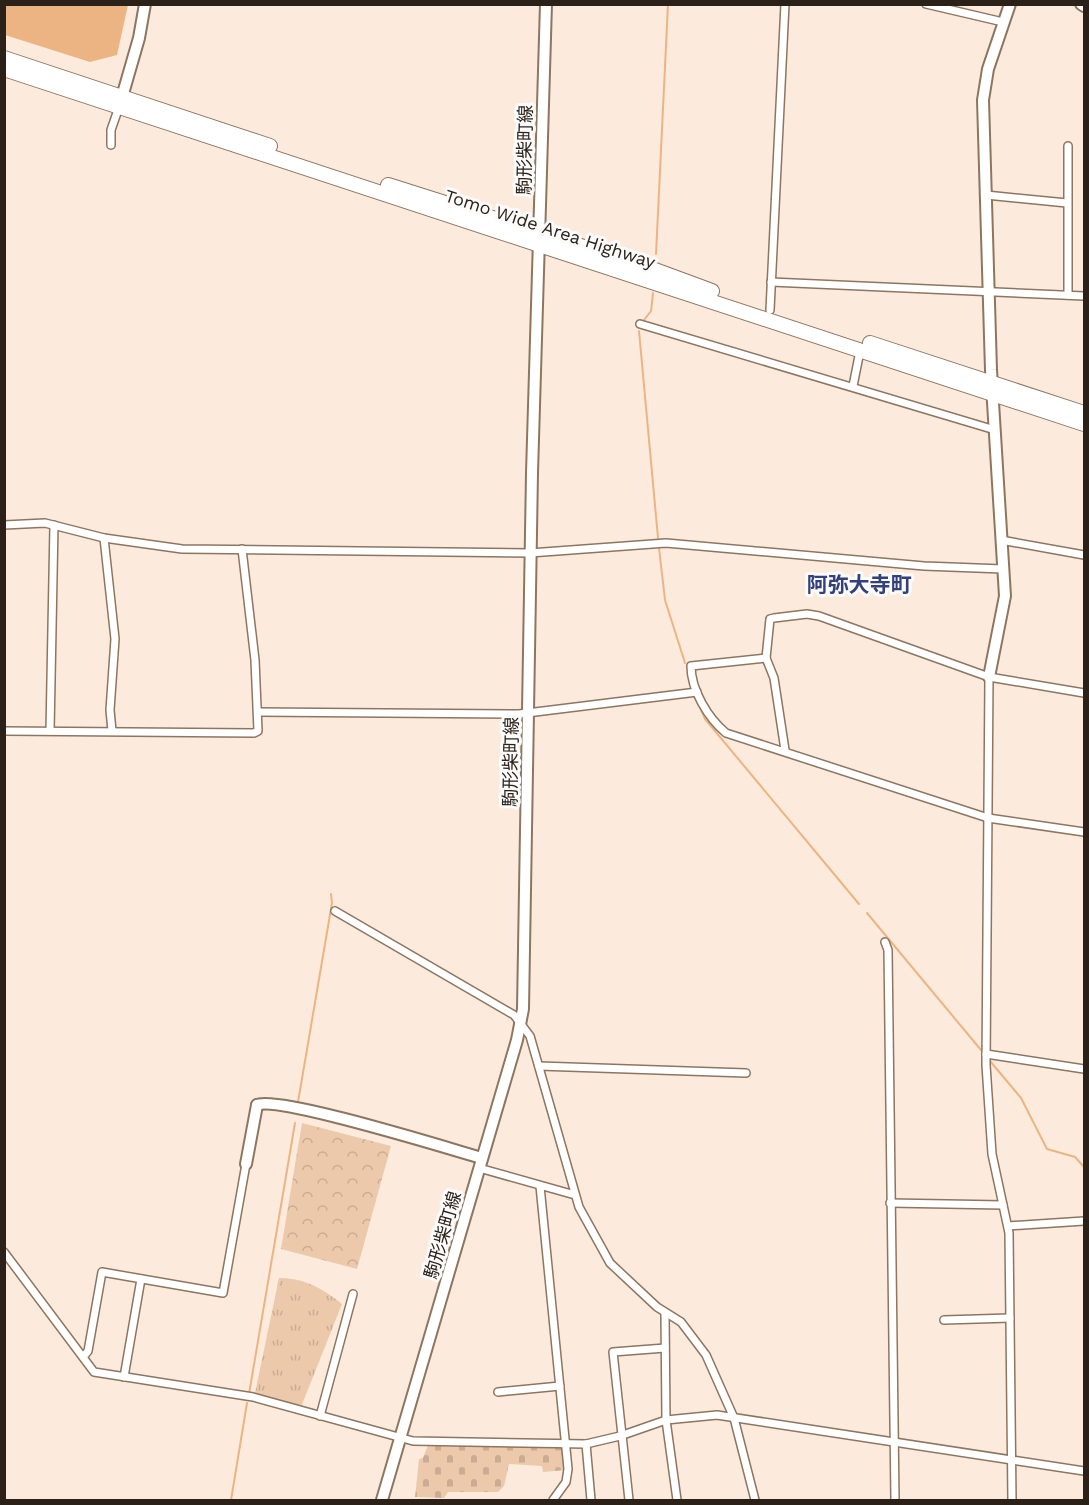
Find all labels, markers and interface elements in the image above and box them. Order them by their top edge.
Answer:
street label: 駒形柴町線 [513,105,536,195]
street label: Tomo Wide Area Highway [442,185,659,273]
district label: 阿弥大寺町 [807,572,912,597]
street label: 駒形柴町線 [499,717,522,807]
street label: 駒形柴町線 [420,1189,465,1281]

